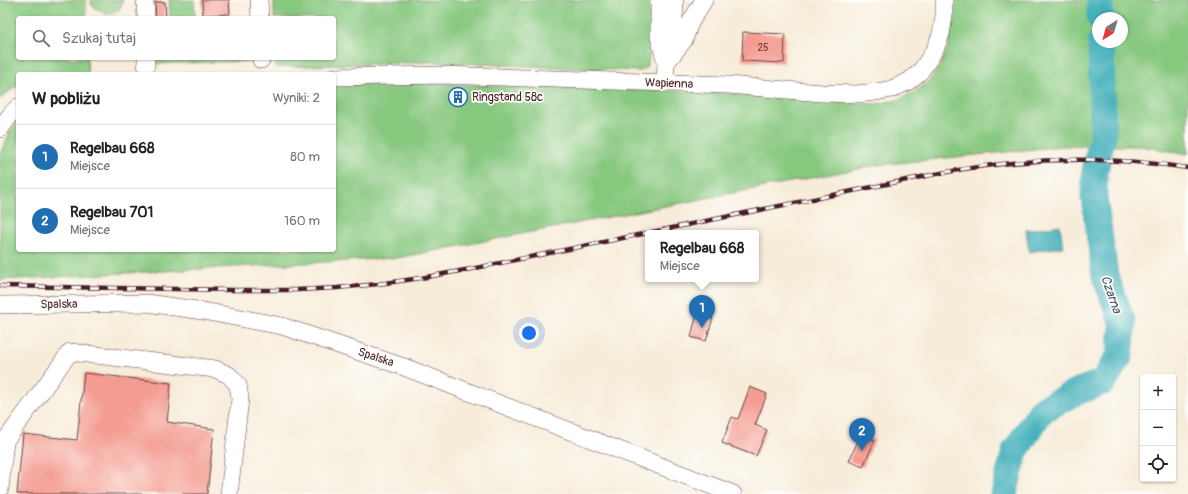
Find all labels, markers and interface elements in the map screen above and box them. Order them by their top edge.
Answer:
north arrow [1092,12,1128,48]
search box [16,16,336,60]
icon: search [30,27,52,49]
text: Szukaj tutaj [62,29,136,48]
house number: 25 [757,42,769,54]
street label: Wapienna [645,75,694,92]
building icon: Ringstand 58c [447,86,469,108]
text: W pobliżu [32,88,100,109]
text: Wyniki: 2 [272,90,320,106]
place label: Ringstand 58c [472,90,543,105]
text: Regelbau 668 [70,139,154,158]
text: 1 [42,149,48,165]
text: 80 m [290,149,320,165]
text: Miejsce [70,158,110,174]
text: Regelbau 701 [70,203,153,222]
text: 2 [41,213,49,229]
text: 160 m [284,213,320,229]
text: Miejsce [70,222,110,238]
popup [645,230,759,282]
text: Regelbau 668 [660,239,744,258]
text: Miejsce [660,258,700,274]
water label: Czarna [1097,273,1125,316]
pin: 1 [689,295,715,328]
street label: Spalska [40,297,78,312]
your location [519,323,539,343]
street label: Spalska [356,345,396,370]
map controls [1140,374,1176,482]
button: + [1140,374,1176,410]
button: − [1140,410,1176,446]
pin: 2 [849,418,875,451]
button: locate [1140,446,1176,482]

